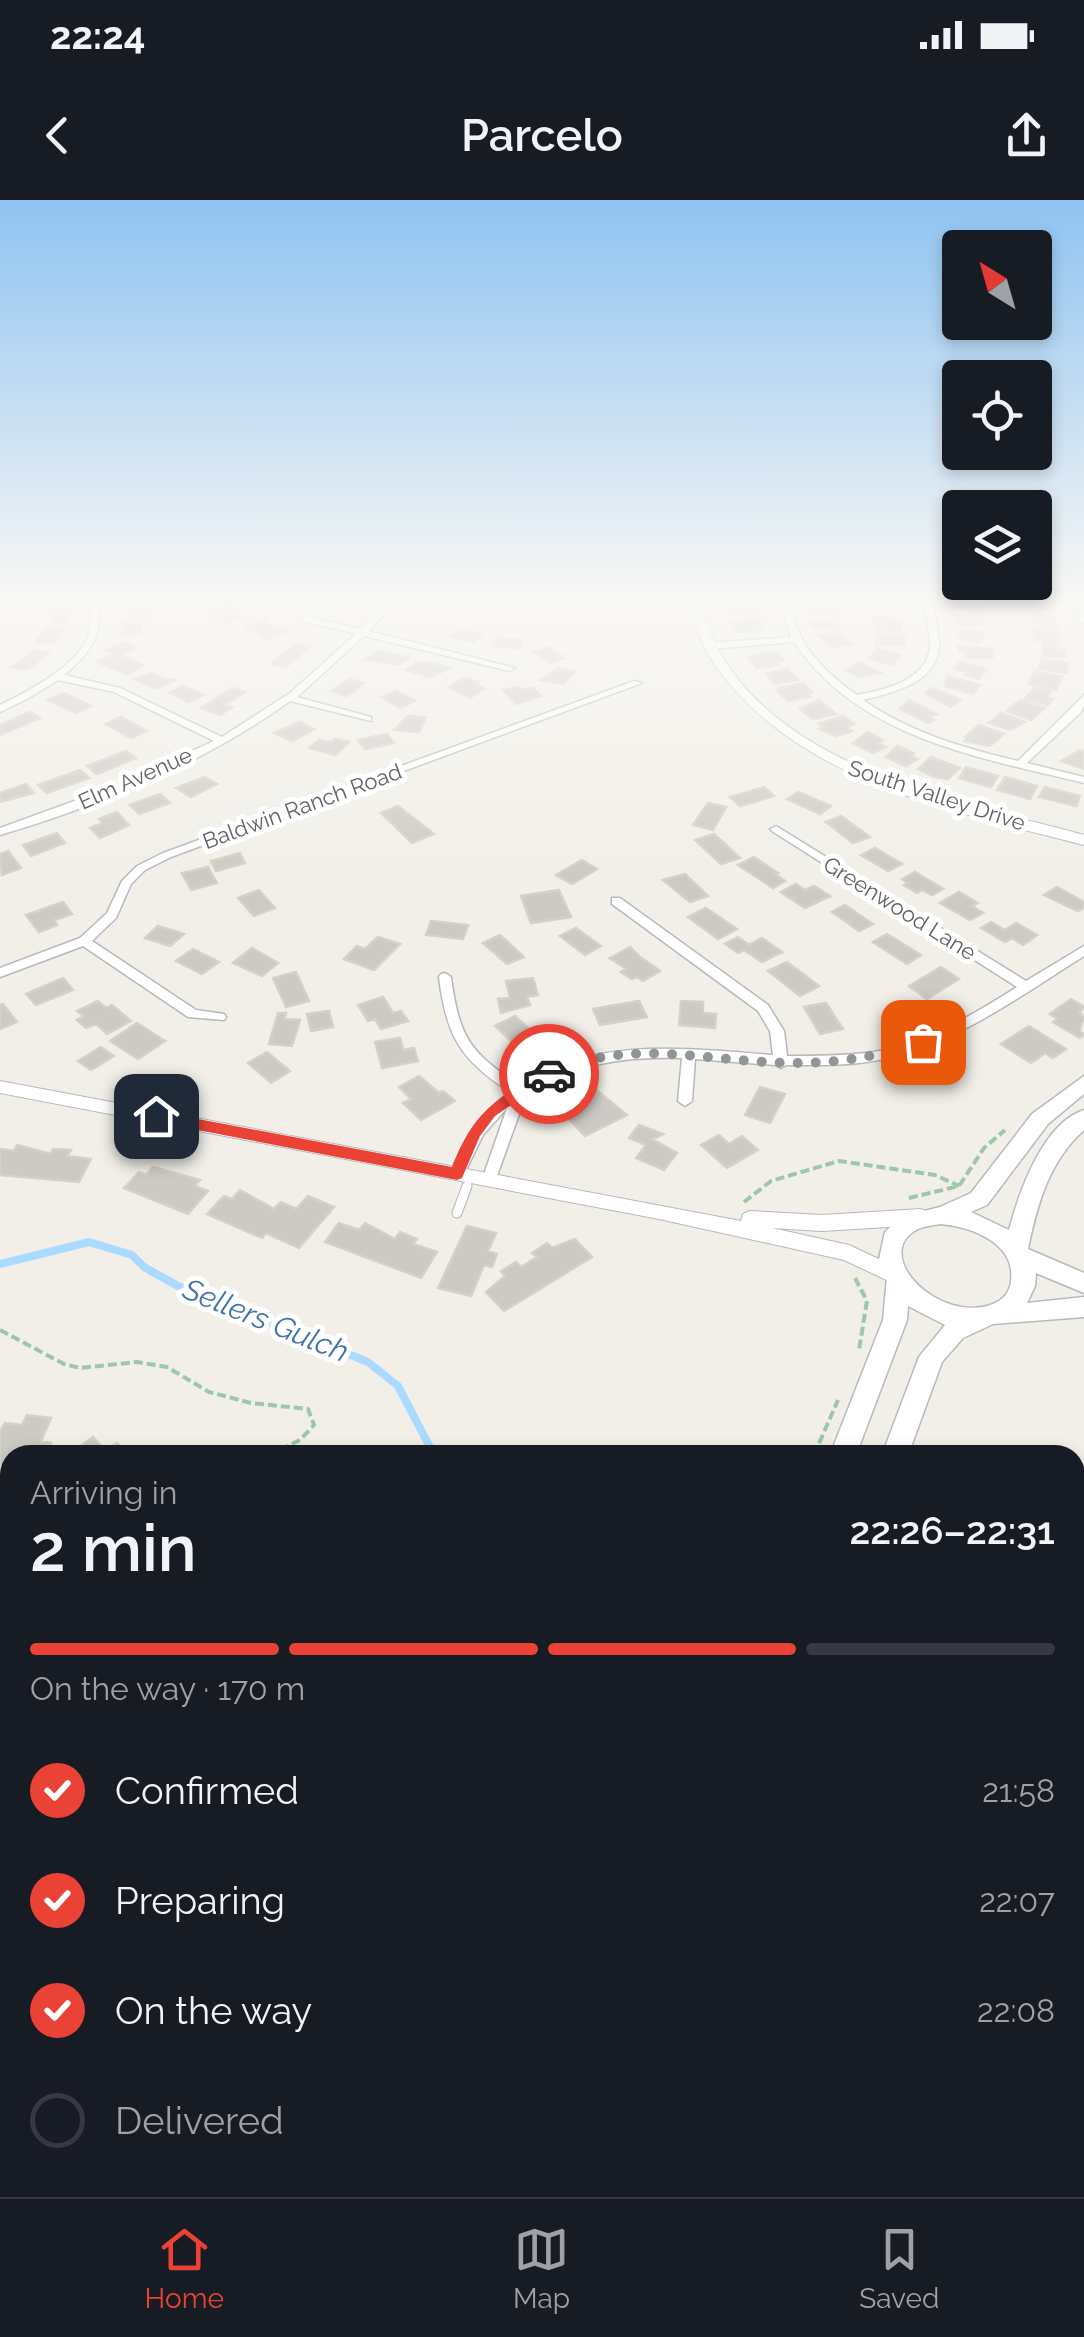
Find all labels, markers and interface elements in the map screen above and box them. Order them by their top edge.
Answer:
text: 22:24 [50,13,145,58]
icon: back [30,108,85,163]
icon: share [999,108,1054,163]
text: Parcelo [461,109,623,162]
north arrow [942,230,1052,340]
map controls [942,230,1052,600]
button: locate [942,360,1052,470]
button: layers [942,490,1052,600]
street label: Elm Avenue [74,741,196,815]
street label: South Valley Drive [845,754,1029,836]
street label: Baldwin Ranch Road [199,758,405,854]
street label: Greenwood Lane [819,851,981,965]
pin [881,1000,966,1085]
icon: bag [896,1015,951,1070]
courier [499,1024,599,1124]
icon: car [522,1047,577,1102]
pin [114,1074,199,1159]
icon: home [129,1089,184,1144]
water label: Sellers Gulch [177,1271,354,1369]
text: Arriving in [30,1474,177,1511]
text: 22:26–22:31 [849,1508,1055,1553]
text: 2 min [30,1510,197,1586]
text: On the way · 170 m [30,1670,305,1707]
icon: check [30,1763,85,1818]
text: Confirmed [115,1768,299,1813]
text: 21:58 [982,1772,1055,1809]
icon: check [30,1873,85,1928]
text: Preparing [115,1878,285,1923]
text: 22:07 [979,1882,1055,1919]
icon: check [30,1983,85,2038]
text: On the way [115,1988,312,2033]
text: 22:08 [977,1992,1055,2029]
text: Delivered [115,2098,284,2143]
tab: Home [145,2222,224,2315]
tab: Map [513,2222,570,2315]
tab: Saved [859,2222,939,2315]

